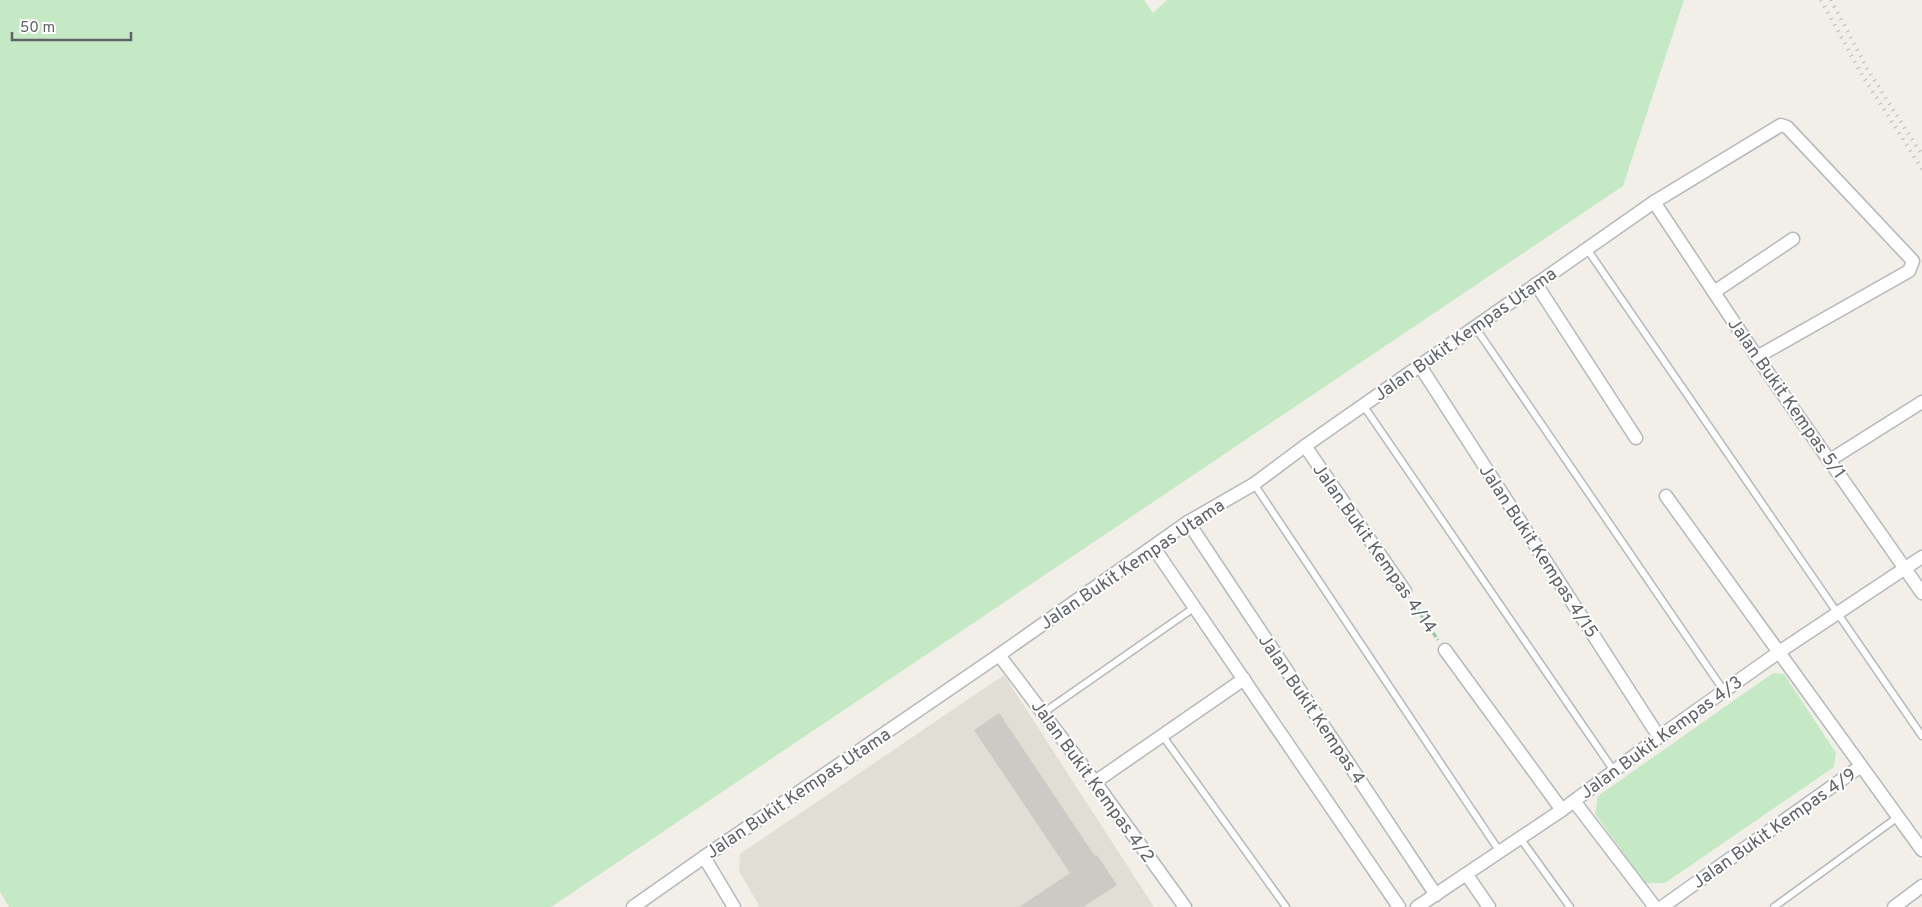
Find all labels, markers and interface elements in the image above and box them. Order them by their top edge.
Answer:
scale bar [12,10,131,42]
text: 50 m [20,19,55,38]
street label: Jalan Bukit Kempas Utama [1370,263,1562,407]
street label: Jalan Bukit Kempas 5/1 [1722,314,1850,484]
street label: Jalan Bukit Kempas 4/14 [1306,460,1441,638]
street label: Jalan Bukit Kempas 4/15 [1473,461,1603,643]
street label: Jalan Bukit Kempas Utama [1036,495,1230,636]
street label: Jalan Bukit Kempas 4 [1252,631,1369,789]
street label: Jalan Bukit Kempas 4/3 [1576,671,1748,805]
street label: Jalan Bukit Kempas 4/2 [1025,696,1159,868]
street label: Jalan Bukit Kempas Utama [702,724,896,865]
street label: Jalan Bukit Kempas 4/9 [1688,764,1861,895]

